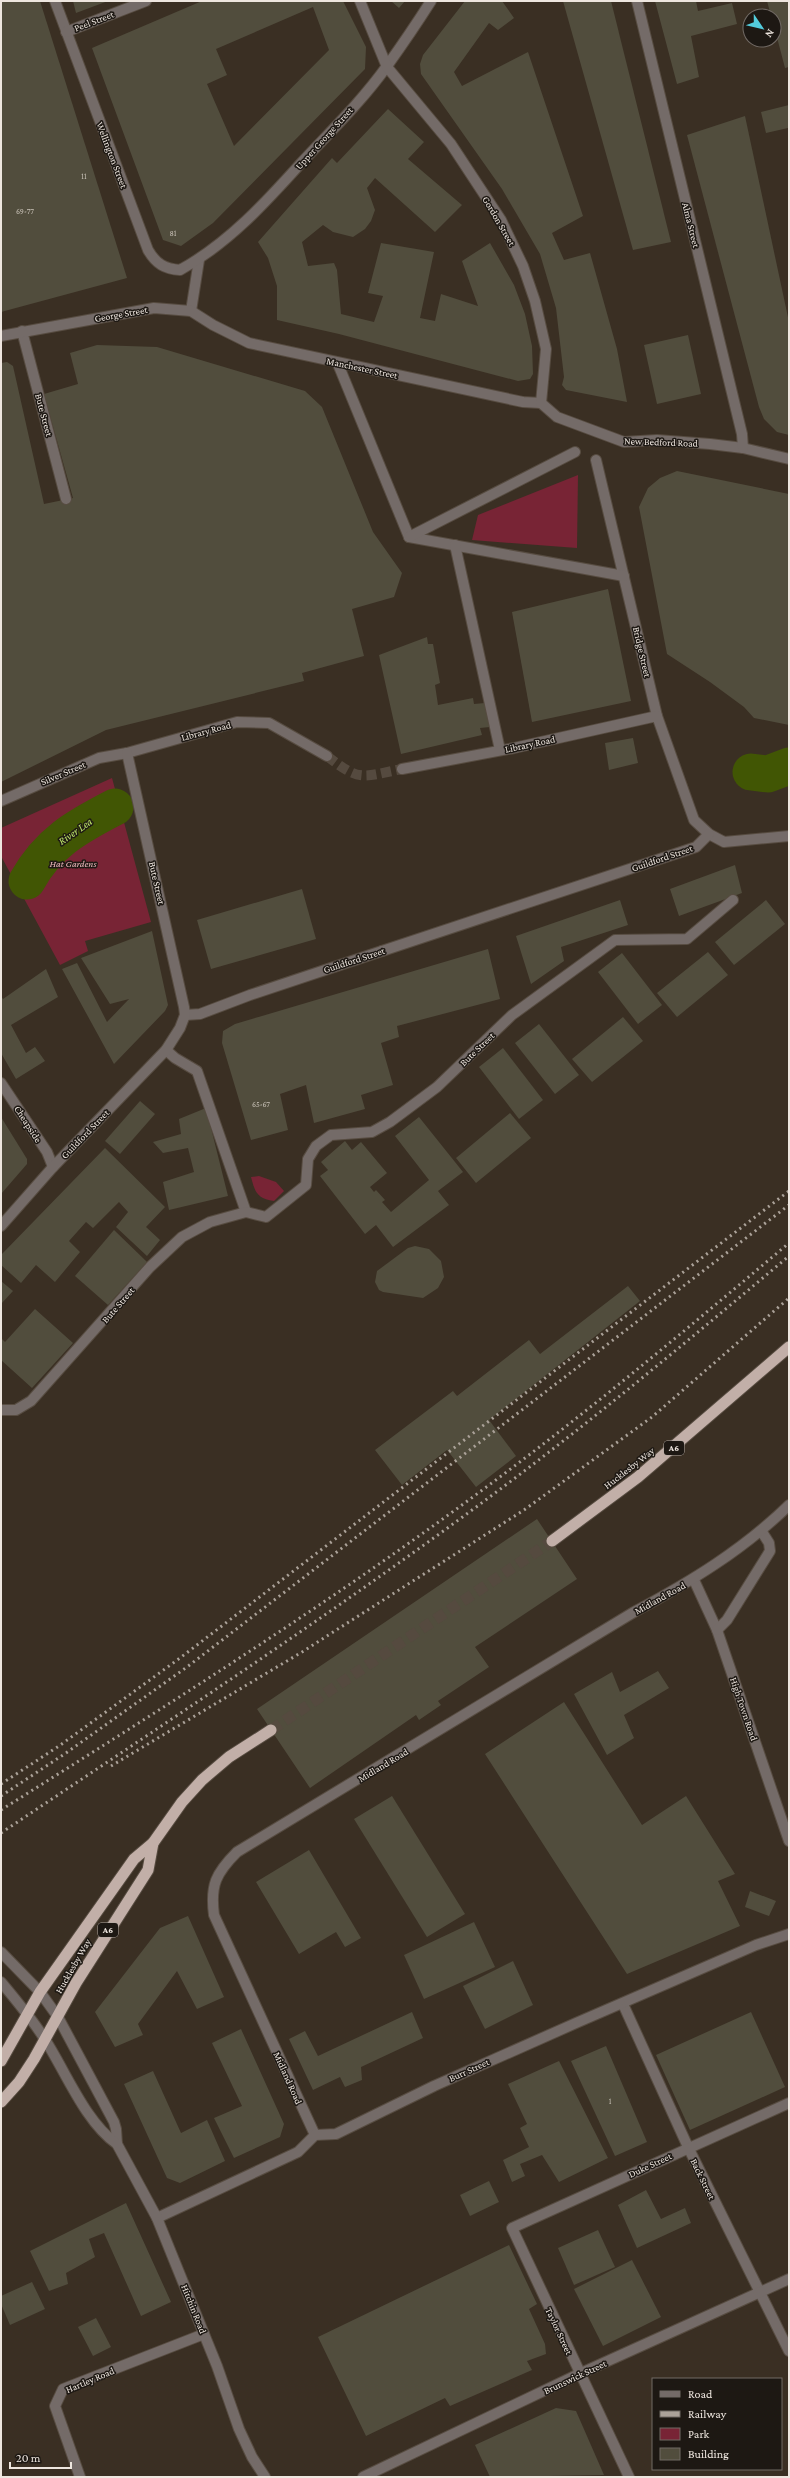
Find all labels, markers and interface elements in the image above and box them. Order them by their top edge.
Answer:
street label: Peel Street [73,8,116,34]
north arrow [742,8,782,48]
text: N [763,27,777,41]
street label: Upper George Street [293,104,355,172]
street label: Wellington Street [94,120,130,190]
house number: 11 [81,172,87,181]
street label: Gordon Street [480,194,518,248]
street label: Alma Street [680,201,702,249]
house number: 69-77 [16,207,34,216]
house number: 81 [170,229,177,238]
street label: George Street [94,304,149,324]
street label: Manchester Street [325,355,399,381]
street label: Bute Street [33,392,55,438]
street label: New Bedford Road [624,435,699,449]
street label: Bridge Street [631,626,653,679]
street label: Library Road [180,719,233,743]
street label: Library Road [504,733,557,755]
street label: Silver Street [39,758,88,787]
water label: River Lea [56,815,94,847]
street label: Guildford Street [630,842,695,874]
park label: Hat Gardens [49,858,97,869]
street label: Bute Street [147,860,167,906]
street label: Guildford Street [322,945,387,975]
street label: Bute Street [457,1029,497,1068]
house number: 65-67 [252,1100,270,1109]
street label: Cheapside [12,1103,44,1145]
street label: Guildford Street [59,1107,112,1161]
street label: Bute Street [100,1284,137,1325]
road number: A6 [664,1441,684,1455]
street label: Hucklesby Way [602,1445,657,1491]
street label: Midland Road [633,1579,688,1616]
street label: High Town Road [728,1676,760,1743]
street label: Midland Road [356,1745,411,1784]
road number: A6 [98,1923,118,1937]
street label: Hucklesby Way [53,1936,93,1995]
street label: Midland Road [272,2050,305,2107]
street label: Burr Street [447,2056,492,2084]
house number: 1 [609,2097,612,2106]
street label: Duke Street [627,2150,674,2180]
street label: Back Street [688,2157,718,2202]
street label: Hitchin Road [179,2283,209,2336]
street label: Taylor Street [543,2306,575,2357]
street label: Brunswick Street [542,2357,609,2396]
street label: Hartley Road [64,2365,117,2395]
legend [652,2378,782,2470]
text: Road [688,2387,713,2401]
text: Railway [688,2407,727,2421]
text: Park [688,2427,710,2441]
scale bar [10,2444,71,2470]
text: Building [688,2447,729,2461]
text: 20 m [16,2451,41,2465]

